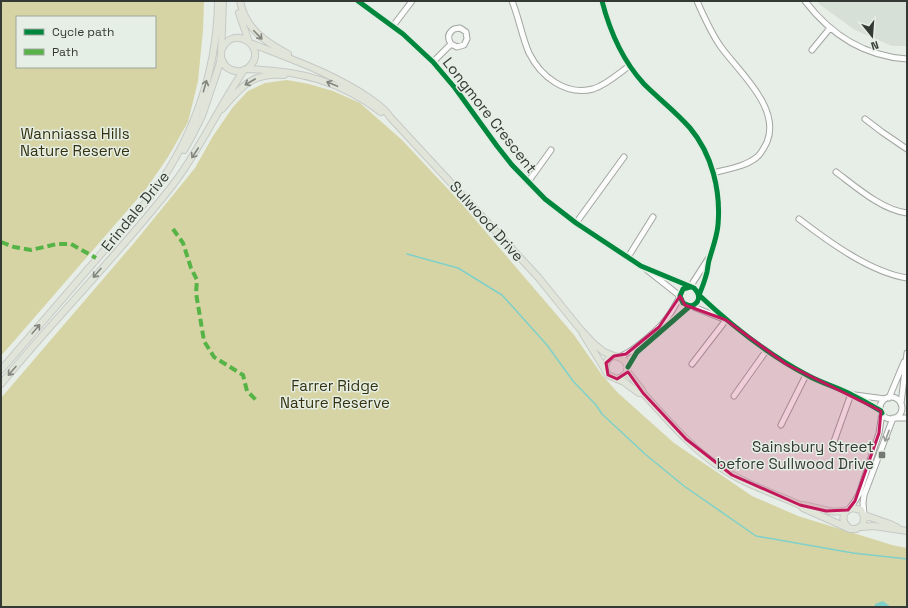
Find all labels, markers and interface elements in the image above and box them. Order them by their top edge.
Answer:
legend [16,16,156,68]
north arrow [852,16,892,56]
text: Cycle path [52,24,114,40]
one-way arrow [253,30,263,40]
text: N [869,38,880,53]
text: Path [52,44,78,60]
street label: Longmore Crescent [439,53,541,177]
one-way arrow [244,78,256,86]
one-way arrow [202,80,209,93]
one-way arrow [326,80,338,88]
park label: Wanniassa Hills Nature Reserve [20,124,130,160]
one-way arrow [191,147,199,158]
street label: Erindale Drive [97,167,173,255]
street label: Sulwood Drive [446,177,528,265]
one-way arrow [93,268,102,278]
one-way arrow [31,324,40,335]
one-way arrow [8,366,17,377]
park label: Farrer Ridge Nature Reserve [280,376,390,412]
one-way arrow [882,430,890,442]
place label: Sainsbury Street before Sullwood Drive [717,437,874,473]
marker: Sainsbury Street before Sullwood Drive [877,450,887,460]

